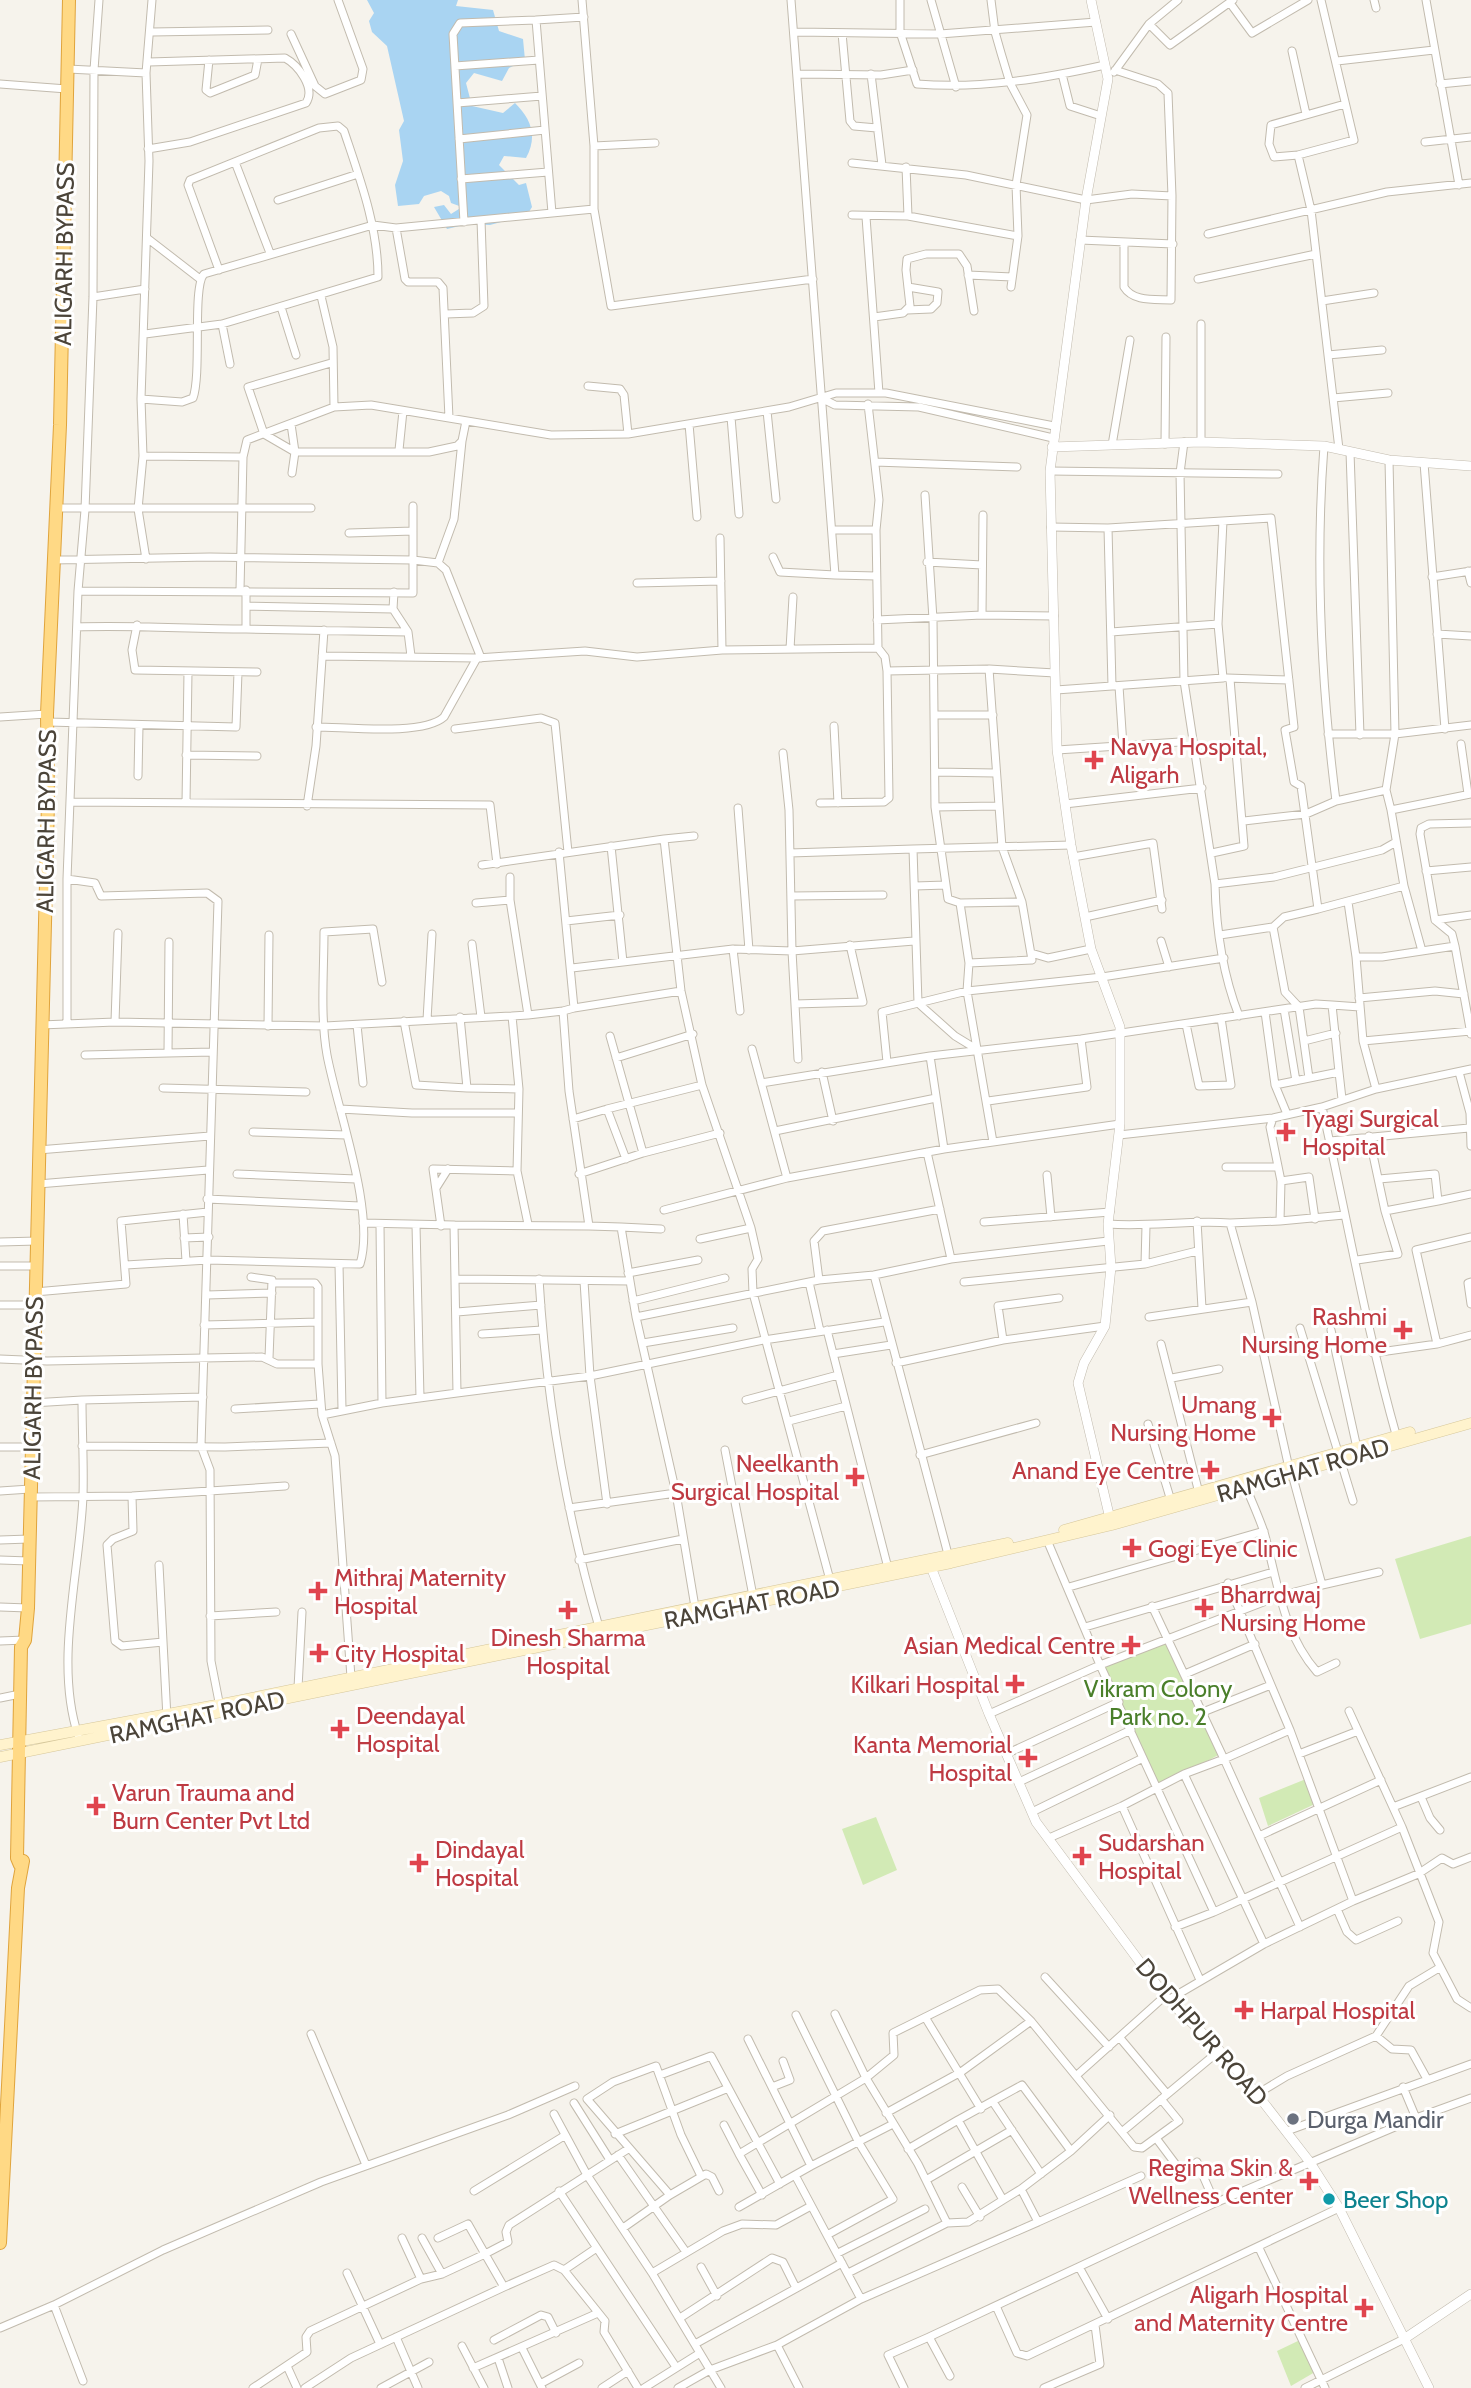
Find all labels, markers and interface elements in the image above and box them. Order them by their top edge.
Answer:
street label: ALIGARH BYPASS [48,162,80,346]
street label: ALIGARH BYPASS [30,729,62,913]
place label: Navya Hospital, Aligarh [1110,732,1267,789]
marker: Navya Hospital, Aligarh [1084,750,1104,770]
place label: Tyagi Surgical Hospital [1302,1104,1439,1161]
marker: Tyagi Surgical Hospital [1276,1122,1296,1142]
street label: ALIGARH BYPASS [17,1296,49,1480]
place label: Rashmi Nursing Home [1241,1302,1387,1359]
marker: Rashmi Nursing Home [1393,1320,1413,1340]
place label: Umang Nursing Home [1110,1390,1257,1447]
marker: Umang Nursing Home [1262,1408,1282,1428]
street label: RAMGHAT ROAD [1213,1431,1393,1509]
place label: Neelkanth Surgical Hospital [671,1449,839,1506]
place label: Anand Eye Centre [1012,1456,1194,1485]
marker: Anand Eye Centre [1200,1460,1220,1480]
marker: Neelkanth Surgical Hospital [845,1467,865,1487]
place label: Gogi Eye Clinic [1148,1534,1298,1563]
marker: Gogi Eye Clinic [1122,1538,1142,1558]
place label: Mithraj Maternity Hospital [334,1563,506,1620]
street label: RAMGHAT ROAD [662,1573,842,1635]
place label: Bharrdwaj Nursing Home [1220,1580,1366,1637]
marker: Mithraj Maternity Hospital [308,1581,328,1601]
marker: Bharrdwaj Nursing Home [1194,1598,1214,1618]
marker: Dinesh Sharma Hospital [558,1600,578,1620]
place label: Dinesh Sharma Hospital [491,1623,646,1680]
place label: Asian Medical Centre [904,1631,1115,1660]
marker: Asian Medical Centre [1121,1635,1141,1655]
place label: City Hospital [335,1639,465,1668]
marker: City Hospital [309,1643,329,1663]
place label: Kilkari Hospital [850,1670,999,1699]
marker: Kilkari Hospital [1005,1674,1025,1694]
park label: Vikram Colony Park no. 2 [1084,1674,1232,1731]
street label: RAMGHAT ROAD [107,1684,287,1750]
place label: Deendayal Hospital [356,1701,465,1758]
marker: Deendayal Hospital [330,1719,350,1739]
place label: Kanta Memorial Hospital [853,1730,1012,1787]
marker: Kanta Memorial Hospital [1018,1748,1038,1768]
place label: Varun Trauma and Burn Center Pvt Ltd [112,1778,310,1835]
marker: Varun Trauma and Burn Center Pvt Ltd [86,1796,106,1816]
place label: Sudarshan Hospital [1098,1828,1205,1885]
place label: Dindayal Hospital [435,1835,525,1892]
marker: Sudarshan Hospital [1072,1846,1092,1866]
marker: Dindayal Hospital [409,1853,429,1873]
street label: DODHPUR ROAD [1130,1952,1274,2112]
place label: Harpal Hospital [1260,1996,1416,2025]
marker: Harpal Hospital [1234,2000,1254,2020]
place label: Durga Mandir [1307,2105,1444,2134]
marker: Durga Mandir [1285,2111,1301,2127]
place label: Regima Skin & Wellness Center [1129,2153,1293,2210]
marker: Regima Skin & Wellness Center [1299,2171,1319,2191]
place label: Beer Shop [1343,2185,1448,2214]
marker: Beer Shop [1321,2191,1337,2207]
place label: Aligarh Hospital and Maternity Centre [1134,2280,1348,2337]
marker: Aligarh Hospital and Maternity Centre [1354,2298,1374,2318]

